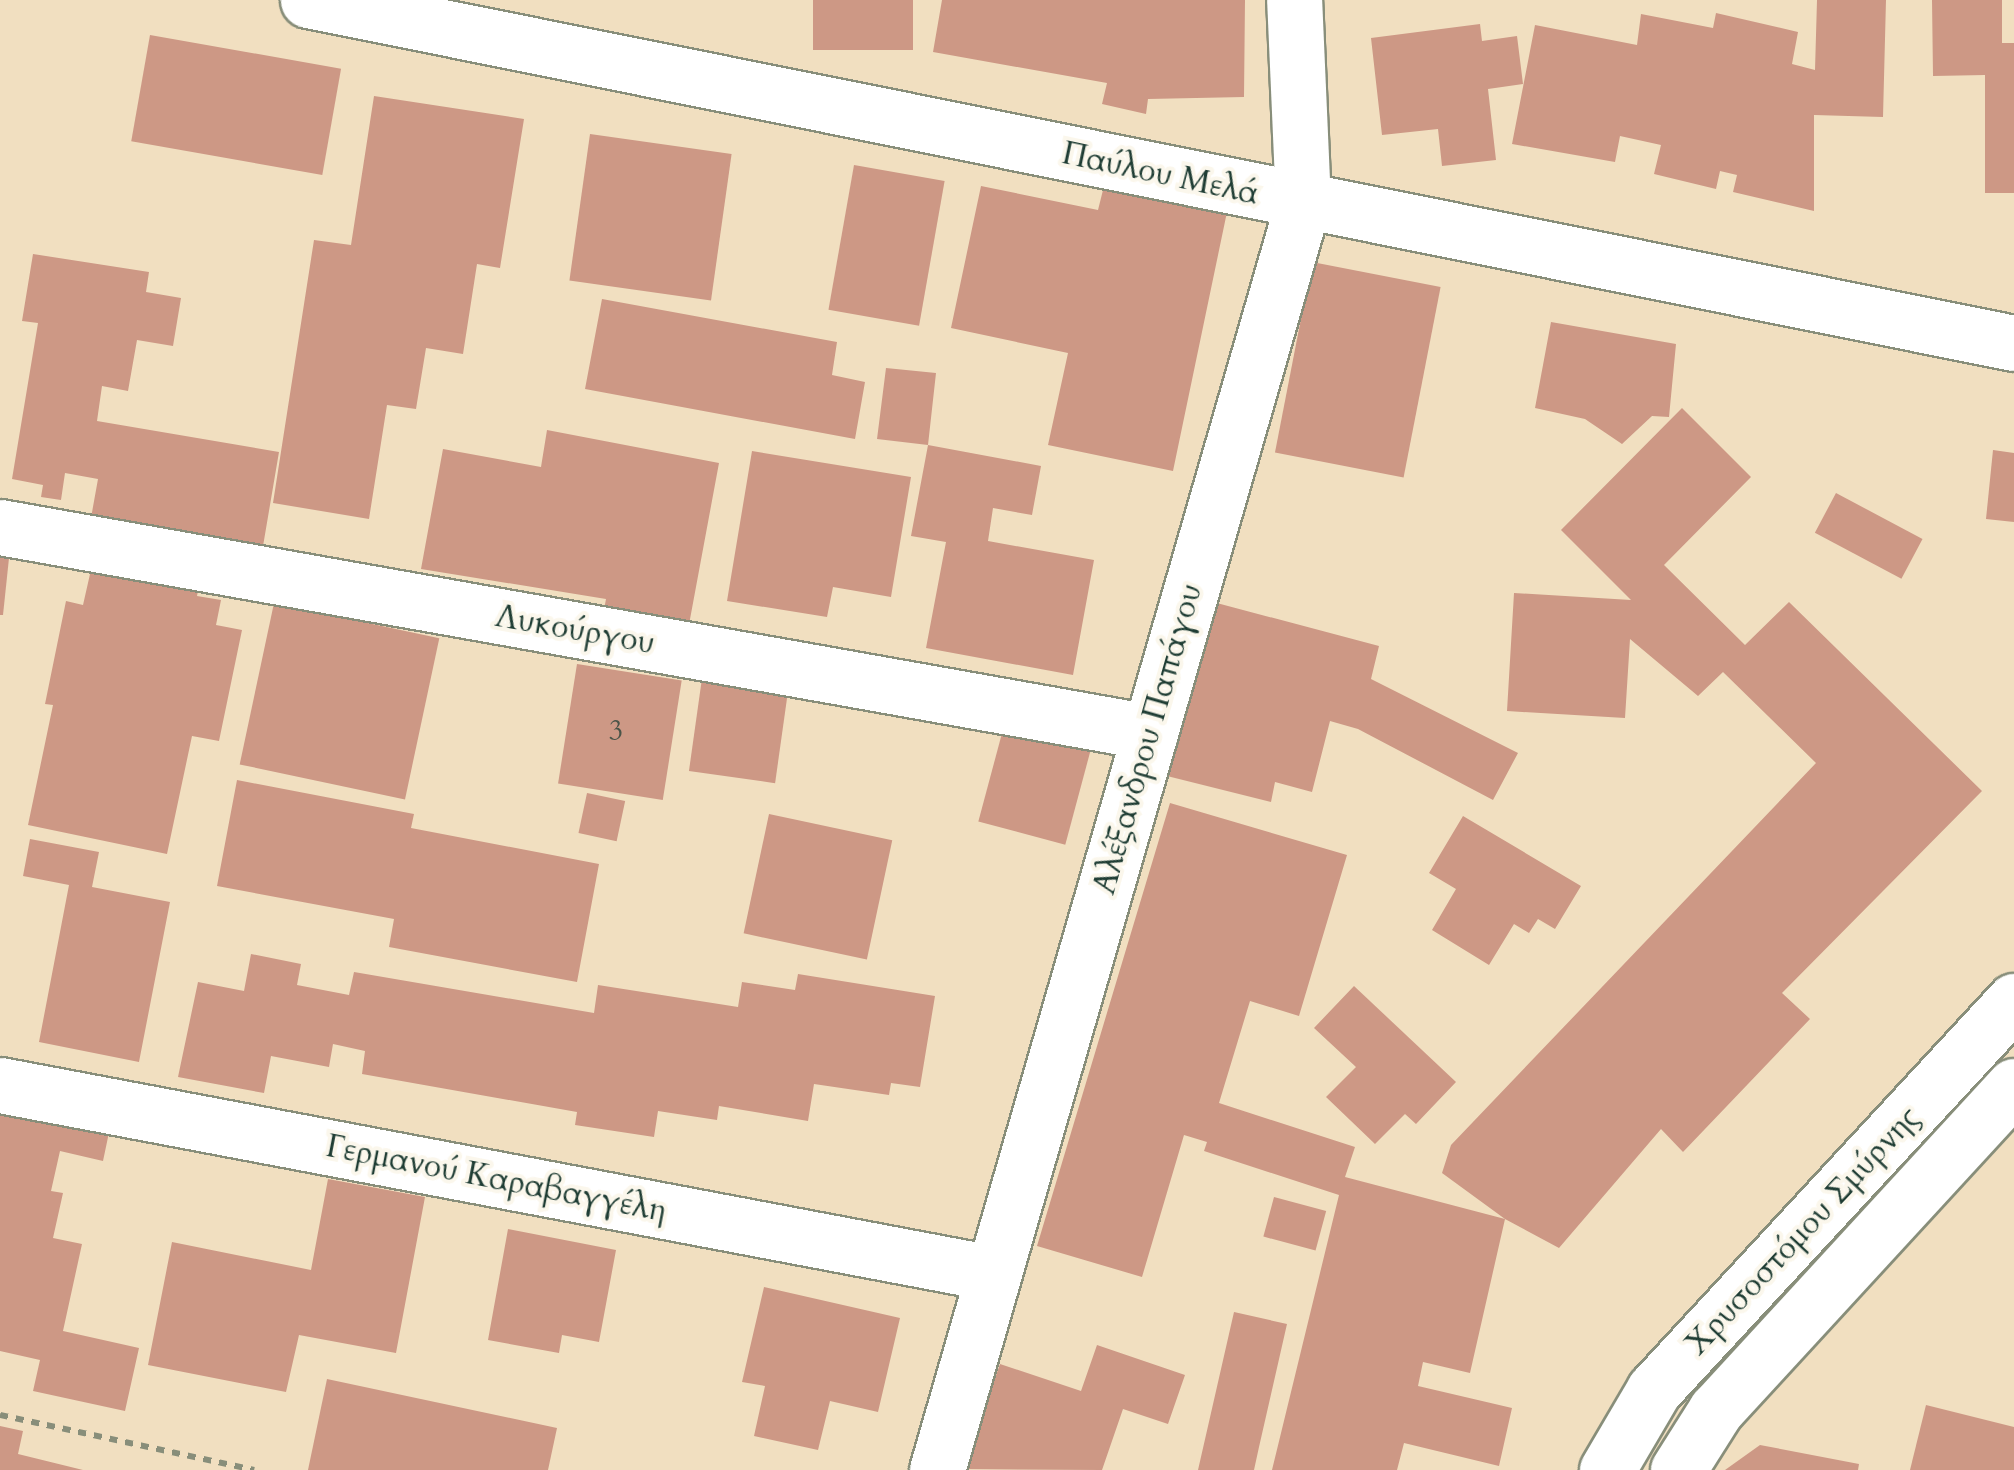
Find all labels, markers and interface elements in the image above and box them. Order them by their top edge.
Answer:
street label: Παύλου Μελά [1059,134,1263,214]
street label: Αλέξανδρου Παπάγου [1085,579,1211,899]
street label: Λυκούργου [492,597,658,663]
house number: 3 [609,714,623,748]
street label: Χρυσοστόμου Σμύρνης [1678,1099,1928,1363]
street label: Γερμανού Καραβαγγέλη [323,1127,669,1231]

